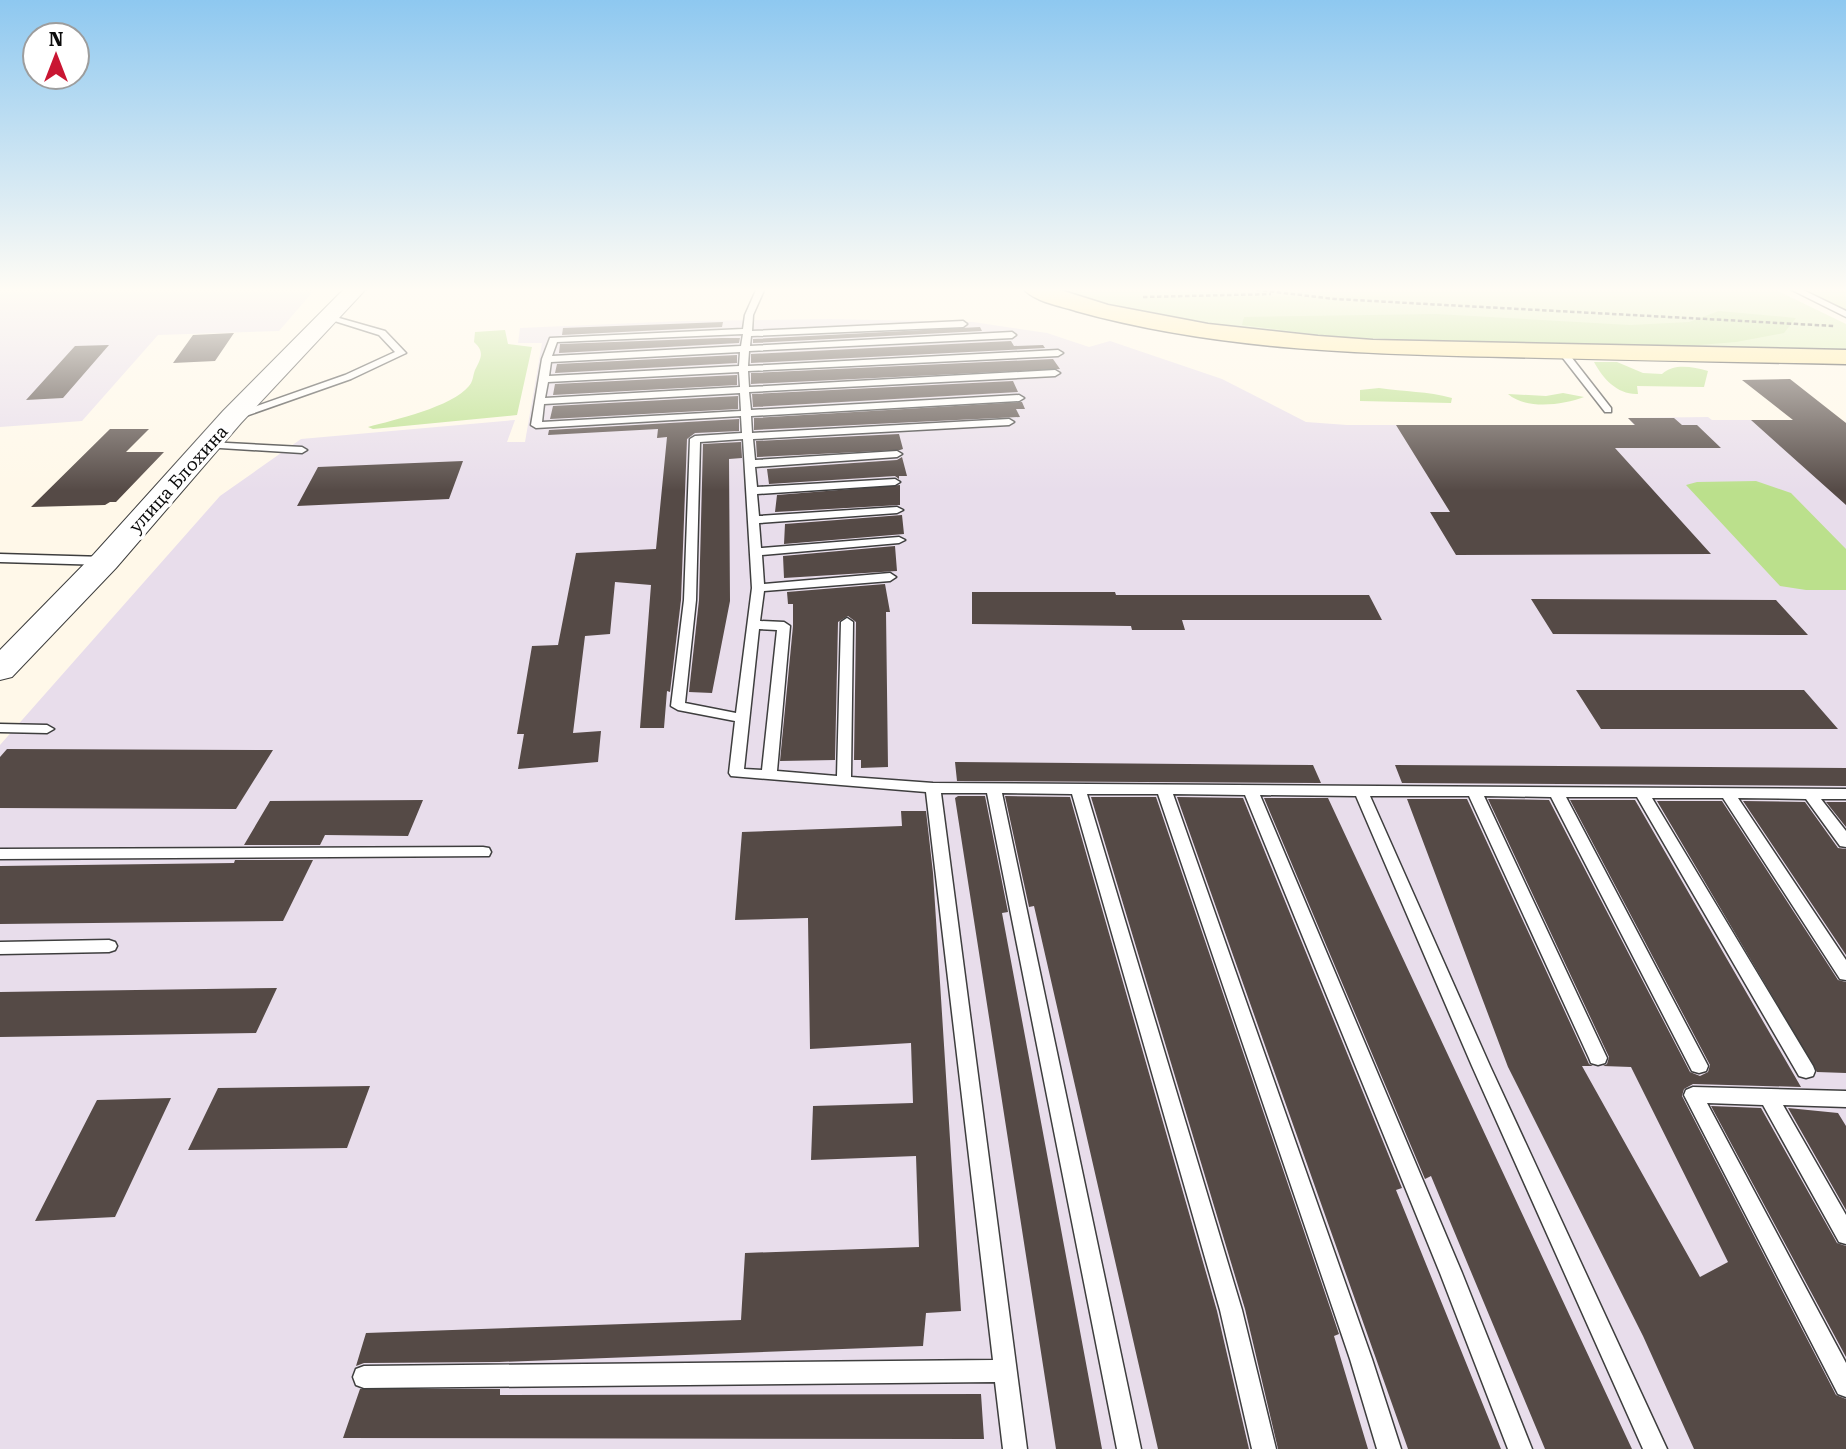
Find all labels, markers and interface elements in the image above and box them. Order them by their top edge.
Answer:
north arrow [21,21,91,91]
text: N [49,28,64,51]
street label: улица Блохина [124,421,232,537]

